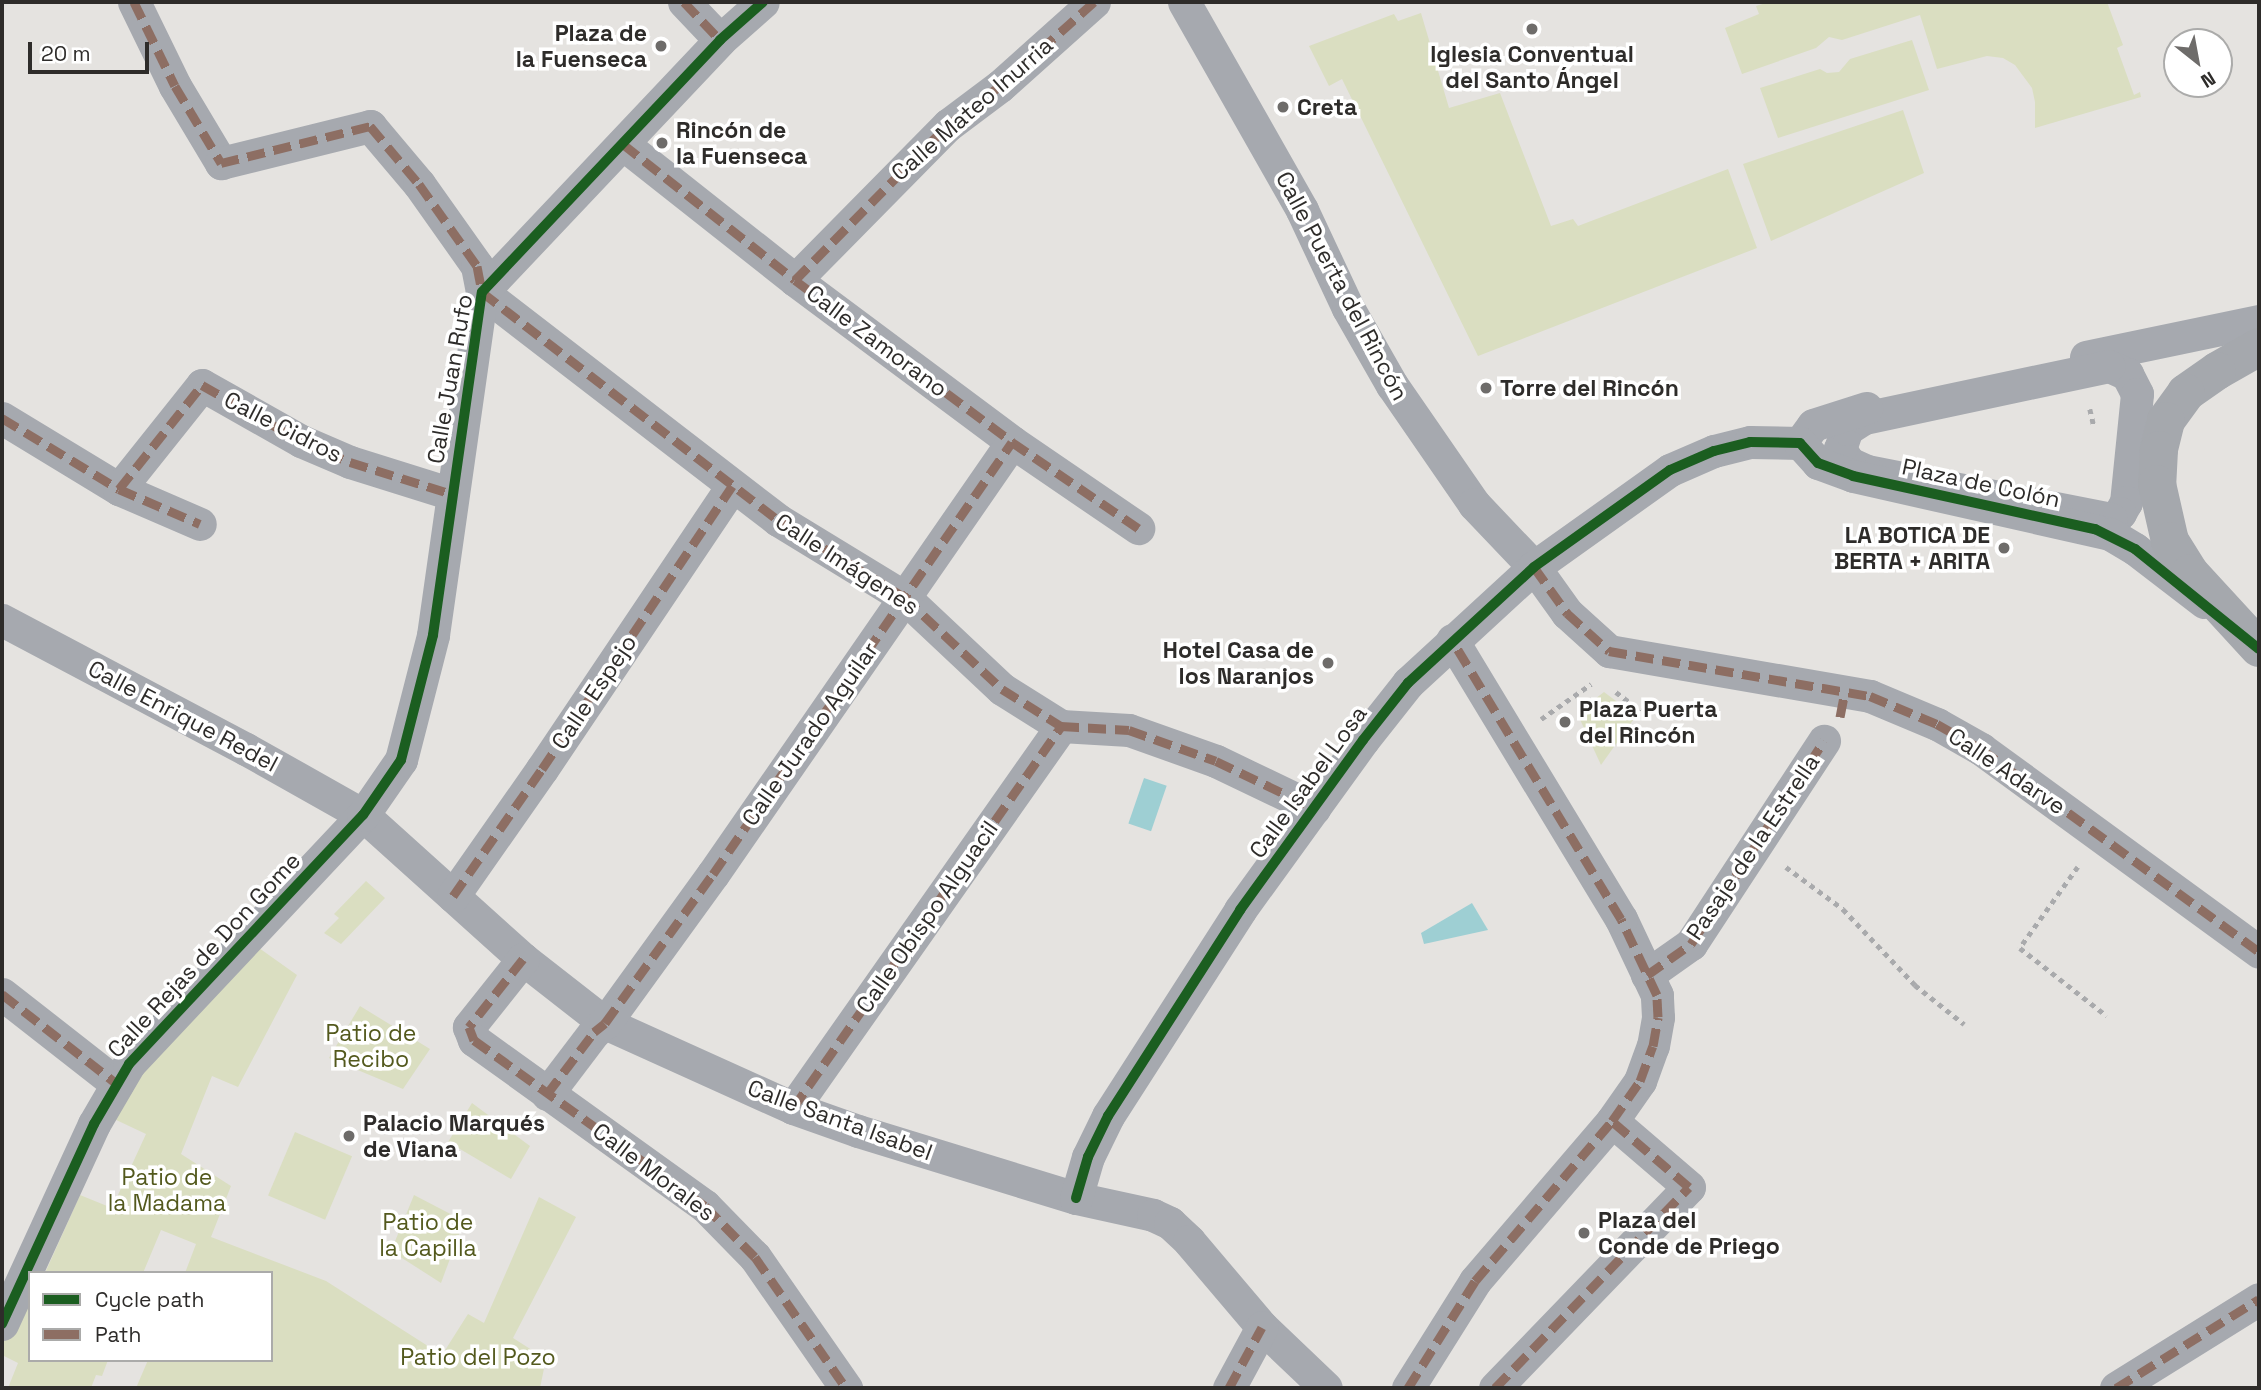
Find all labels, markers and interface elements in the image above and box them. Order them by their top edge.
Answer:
place label: Plaza de la Fuenseca [516,19,647,73]
marker: Iglesia Conventual del Santo Ángel [1524,21,1540,37]
scale bar [32,28,152,72]
north arrow [2163,28,2233,98]
street label: Calle Mateo Inurria [886,31,1058,187]
marker: Plaza de la Fuenseca [653,38,669,54]
text: 20 m [41,40,91,67]
place label: Iglesia Conventual del Santo Ángel [1430,40,1634,94]
text: N [2196,66,2220,94]
place label: Creta [1297,93,1357,121]
marker: Creta [1275,99,1291,115]
place label: Rincón de la Fuenseca [676,116,807,170]
marker: Rincón de la Fuenseca [654,135,670,151]
street label: Calle Puerta del Rincón [1270,167,1414,405]
street label: Calle Zamorano [801,279,953,403]
street label: Calle Juan Rufo [422,292,478,466]
place label: Torre del Rincón [1500,374,1679,402]
marker: Torre del Rincón [1478,380,1494,396]
street label: Calle Cidros [219,386,347,468]
street label: Plaza de Colón [1899,453,2063,513]
street label: Calle Imágenes [770,507,924,621]
place label: LA BOTICA DE BERTA + ARITA [1833,521,1990,575]
marker: LA BOTICA DE BERTA + ARITA [1996,540,2012,556]
street label: Calle Espejo [546,629,642,755]
place label: Hotel Casa de los Naranjos [1163,636,1314,690]
street label: Calle Jurado Aguilar [736,637,884,831]
street label: Calle Enrique Redel [83,654,283,778]
marker: Hotel Casa de los Naranjos [1320,655,1336,671]
place label: Plaza Puerta del Rincón [1579,695,1718,749]
street label: Calle Isabel Losa [1243,700,1373,864]
marker: Plaza Puerta del Rincón [1557,714,1573,730]
street label: Calle Adarve [1943,722,2071,820]
street label: Pasaje de la Estrella [1681,749,1825,945]
street label: Calle Obispo Alguacil [850,815,1004,1019]
street label: Calle Rejas de Don Gome [102,847,306,1063]
park label: Patio de Recibo [326,1019,416,1073]
street label: Calle Santa Isabel [744,1074,936,1166]
place label: Palacio Marqués de Viana [363,1109,545,1163]
street label: Calle Morales [587,1117,721,1227]
marker: Palacio Marqués de Viana [341,1128,357,1144]
park label: Patio de la Madama [108,1163,226,1217]
place label: Plaza del Conde de Priego [1598,1206,1780,1260]
park label: Patio de la Capilla [379,1208,477,1262]
marker: Plaza del Conde de Priego [1576,1225,1592,1241]
legend [28,1271,273,1362]
text: Cycle path [95,1286,204,1313]
text: Path [95,1321,141,1348]
park label: Patio del Pozo [400,1343,556,1371]

